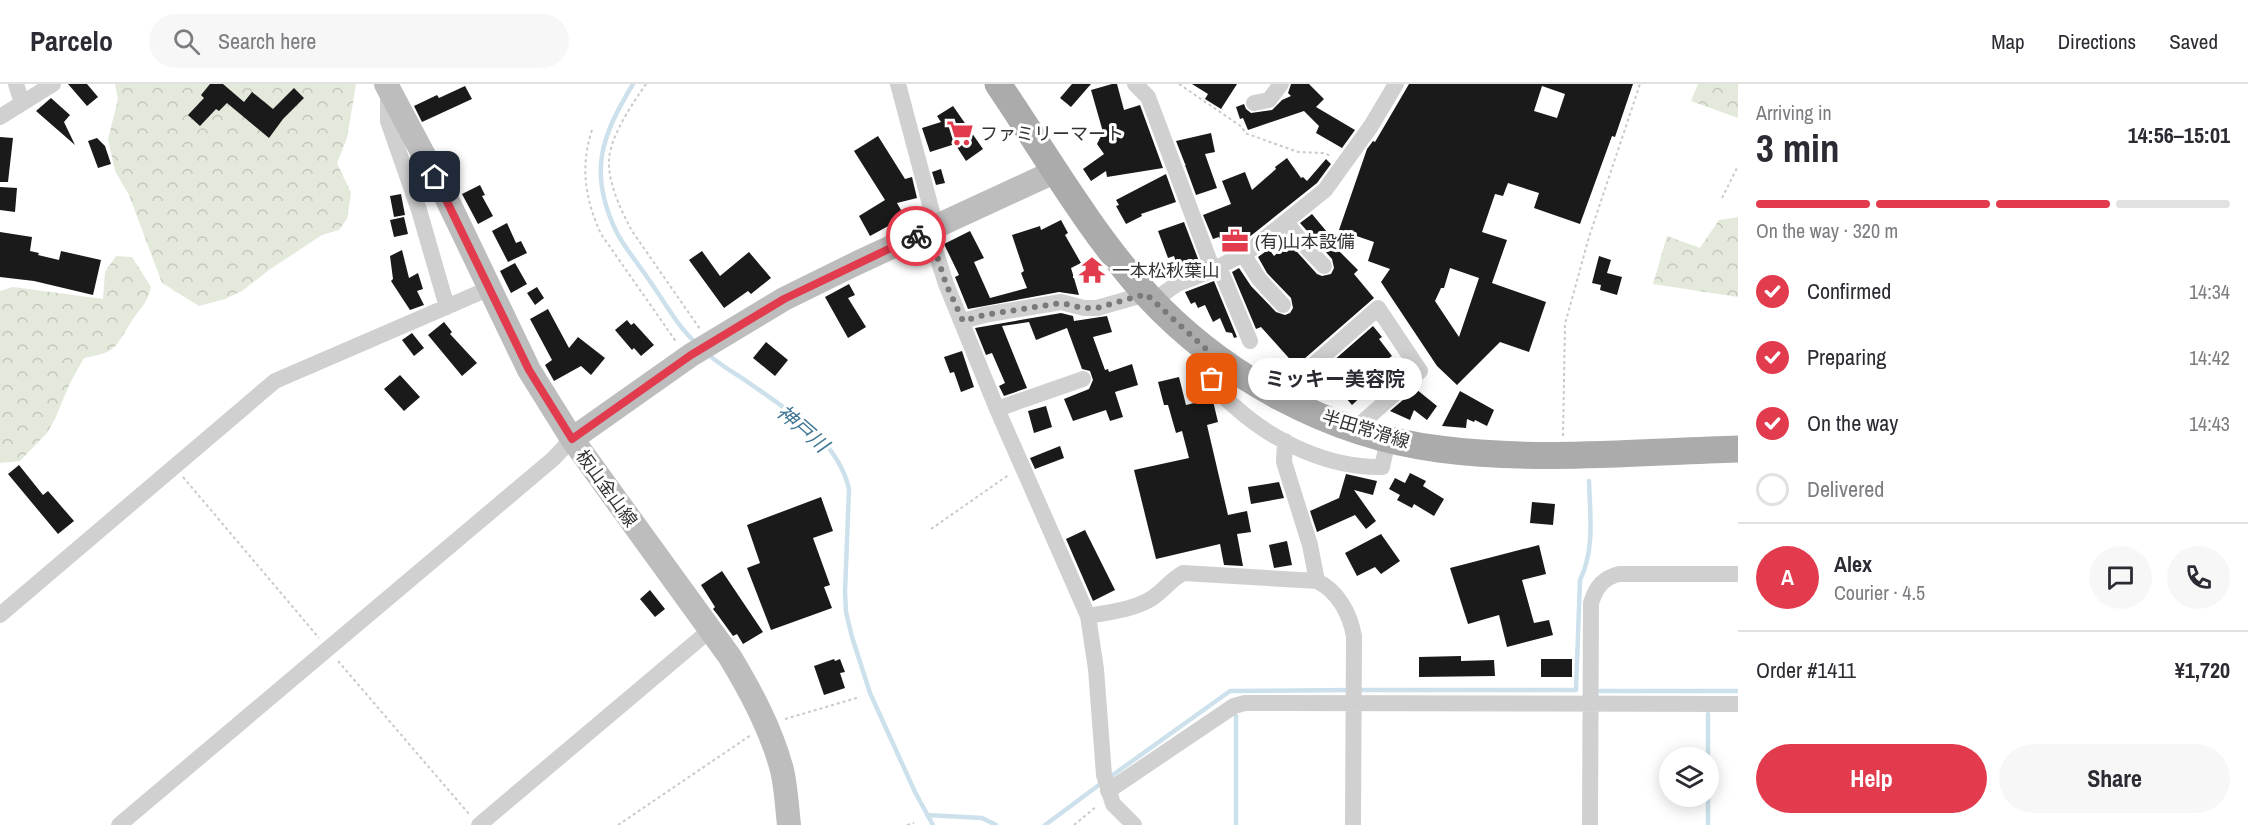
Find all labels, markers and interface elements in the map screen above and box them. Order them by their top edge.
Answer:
search box [149,14,569,68]
text: Parcelo [30,22,113,60]
icon: search [170,25,203,58]
text: Search here [218,26,316,56]
text: Map [1991,27,2025,56]
text: Directions [2058,27,2136,56]
text: Saved [2169,27,2218,56]
text: Arriving in [1756,99,1832,126]
supermarket icon: ファミリーマート [945,118,975,148]
text: 14:56–15:01 [2128,120,2230,150]
place label: ファミリーマート [980,121,1124,146]
text: 3 min [1756,122,1840,174]
pin [409,151,460,202]
icon: home [418,160,451,193]
courier [886,206,946,266]
text: On the way · 320 m [1756,217,1898,244]
icon: bike [900,220,933,253]
office icon: (有)山本設備 [1220,226,1250,256]
place label: (有)山本設備 [1255,229,1355,254]
temple icon: 一本松秋葉山 [1077,255,1107,285]
place label: 一本松秋葉山 [1112,258,1220,283]
icon: check [1756,275,1789,308]
text: Confirmed [1807,276,1891,306]
text: 14:34 [2189,278,2230,305]
icon: check [1756,341,1789,374]
text: Preparing [1807,342,1886,372]
text: 14:42 [2189,344,2230,371]
pin [1186,353,1237,404]
callout: ミッキー美容院 [1248,358,1422,400]
icon: bag [1195,362,1228,395]
text: ミッキー美容院 [1265,365,1405,392]
water label: 神戸川 [772,398,836,459]
street label: 半田常滑線 [1319,404,1413,454]
icon: check [1756,407,1789,440]
text: On the way [1807,408,1898,438]
text: 14:43 [2189,410,2230,437]
street label: 板山金山線 [570,444,644,532]
text: Delivered [1807,474,1884,504]
button: chat [2089,546,2152,609]
button: phone [2167,546,2230,609]
text: Alex [1834,549,1872,579]
text: A [1781,562,1794,592]
text: Courier · 4.5 [1834,579,1925,606]
text: Order #1411 [1756,655,1856,685]
text: ¥1,720 [2175,655,2230,685]
button: Help [1756,744,1987,813]
button: Share [1999,744,2230,813]
map controls [1659,747,1719,807]
button: layers [1659,747,1719,807]

